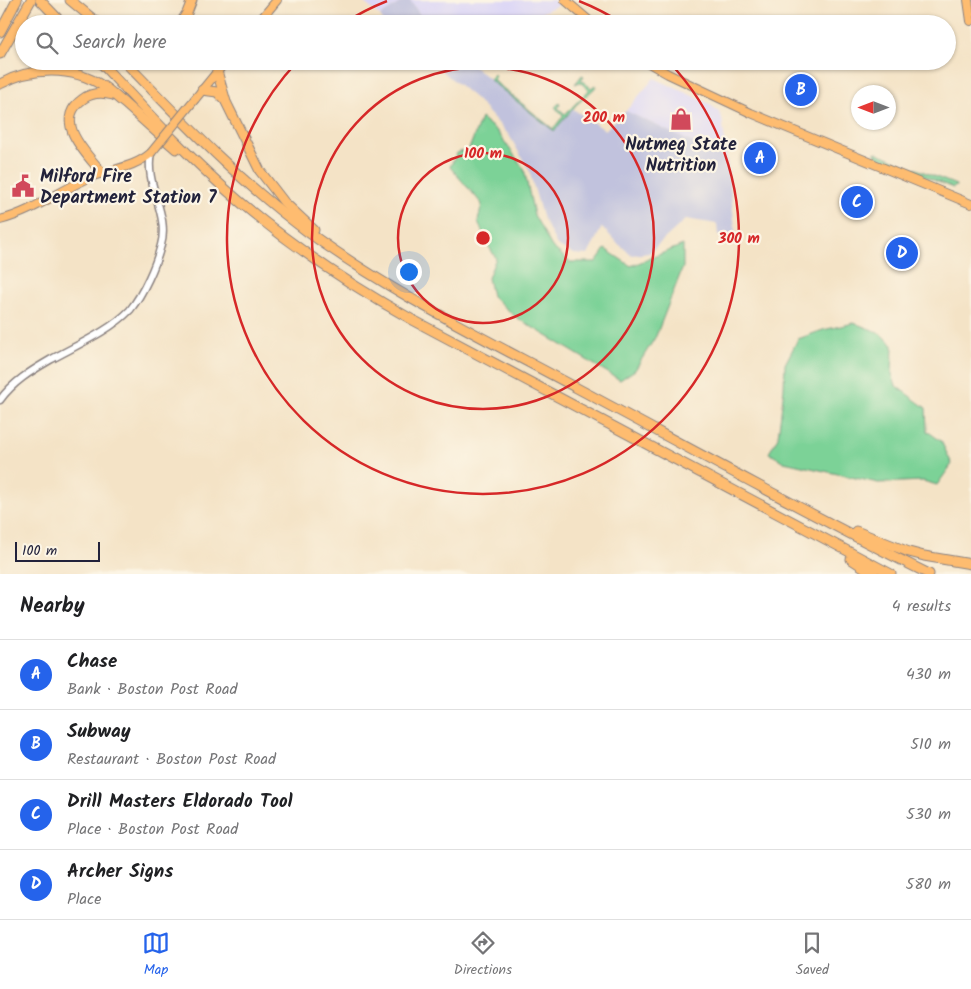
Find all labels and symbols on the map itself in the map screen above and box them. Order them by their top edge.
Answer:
pin: B [785,71,817,109]
north arrow [851,85,896,130]
text: 200 m [583,106,625,130]
shop icon: Nutmeg State Nutrition [668,106,694,132]
place label: Nutmeg State Nutrition [625,131,737,181]
pin: A [744,139,776,177]
text: 100 m [464,142,502,166]
place label: Milford Fire Department Station 7 [40,163,217,213]
public building icon: Milford Fire Department Station 7 [10,173,36,199]
pin: C [841,183,873,221]
text: 300 m [717,227,760,251]
centre of rings [474,229,492,247]
pin: D [886,234,918,272]
your location [396,259,422,285]
scale bar [15,539,100,562]

